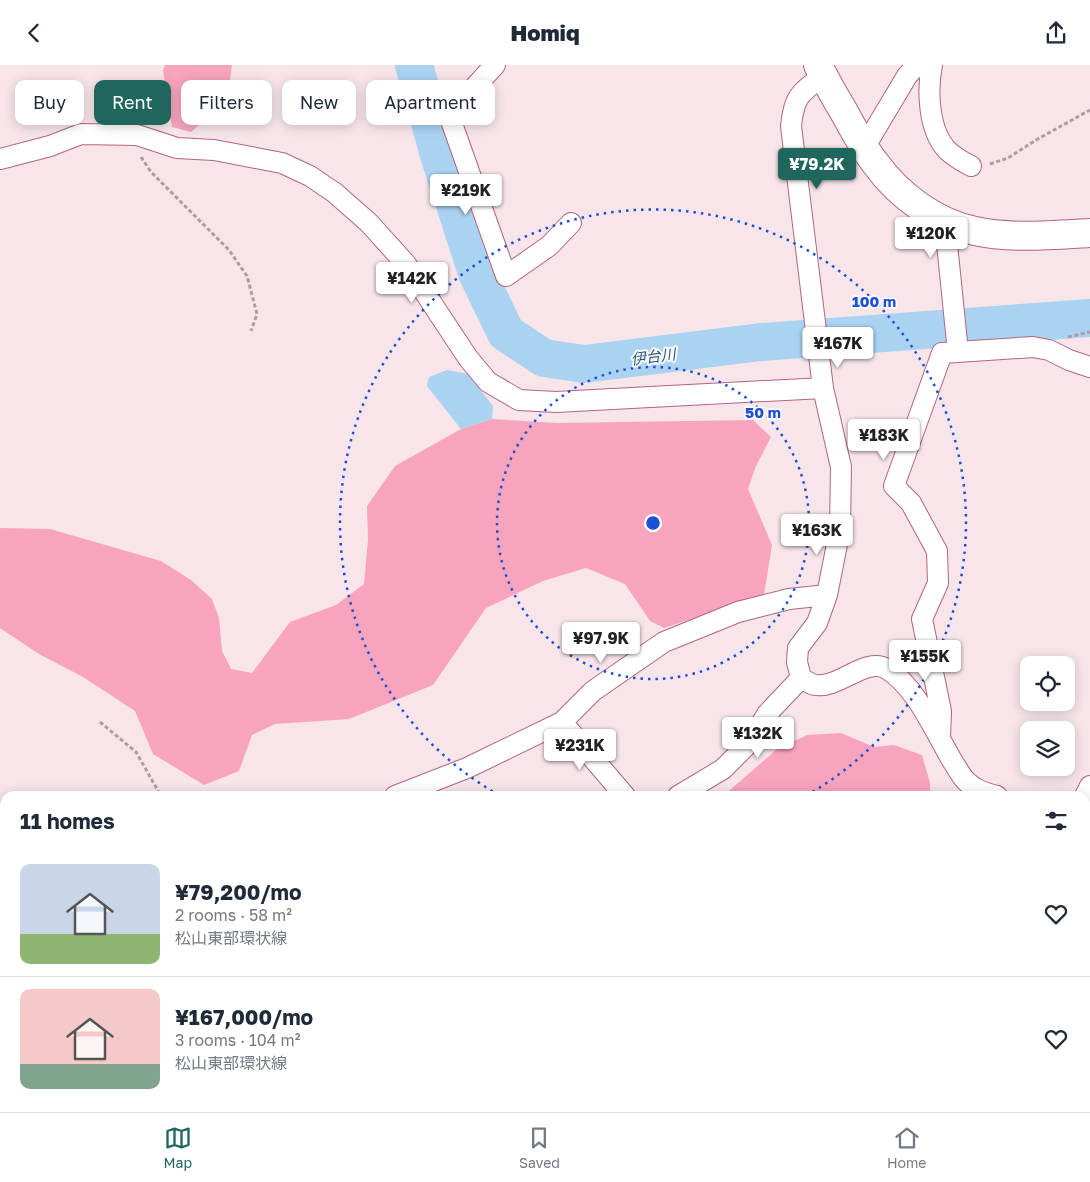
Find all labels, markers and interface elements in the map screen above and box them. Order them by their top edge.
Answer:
icon: back [20,19,48,47]
text: Homiq [510,19,580,46]
icon: share [1042,19,1070,47]
chip: Buy [15,80,84,125]
chip: Rent [94,80,171,125]
chip: Filters [181,80,272,125]
chip: New [282,80,356,125]
chip: Apartment [366,80,495,125]
pin: ¥79.2K [776,147,858,190]
text: ¥79.2K [789,154,845,174]
pin: ¥219K [431,173,501,216]
text: ¥219K [441,180,491,200]
pin: ¥120K [896,217,966,259]
text: ¥120K [906,223,956,243]
pin: ¥142K [377,261,447,304]
text: ¥142K [387,268,437,288]
text: 100 m [852,292,896,310]
pin: ¥167K [803,327,873,369]
text: ¥167K [813,333,863,353]
water label: 伊台川 [630,344,678,368]
text: 50 m [745,403,781,421]
pin: ¥183K [849,419,919,461]
text: ¥183K [859,425,909,445]
pin: ¥163K [782,513,852,556]
centre of rings [644,514,662,532]
text: ¥163K [792,520,842,540]
pin: ¥97.9K [560,621,642,664]
text: ¥97.9K [573,628,629,648]
pin: ¥155K [890,639,960,682]
text: ¥155K [900,646,950,666]
map controls [1020,656,1075,776]
button: locate [1020,656,1075,711]
pin: ¥132K [723,717,793,759]
button: layers [1020,721,1075,776]
text: ¥132K [733,723,783,743]
pin: ¥231K [545,729,615,771]
text: ¥231K [555,735,605,755]
icon: filters [1042,807,1070,835]
text: 11 homes [20,808,115,834]
text: ¥79,200/mo [175,879,302,905]
icon: home [60,884,120,944]
icon: heart [1042,900,1070,928]
text: 2 rooms · 58 m² [175,905,292,925]
text: 松山東部環状線 [175,928,287,948]
text: ¥167,000/mo [175,1004,313,1030]
icon: home [60,1009,120,1069]
icon: heart [1042,1025,1070,1053]
text: 3 rooms · 104 m² [175,1030,300,1050]
text: 松山東部環状線 [175,1053,287,1073]
tab: Map [163,1124,192,1171]
tab: Saved [519,1124,560,1171]
tab: Home [887,1124,926,1171]

